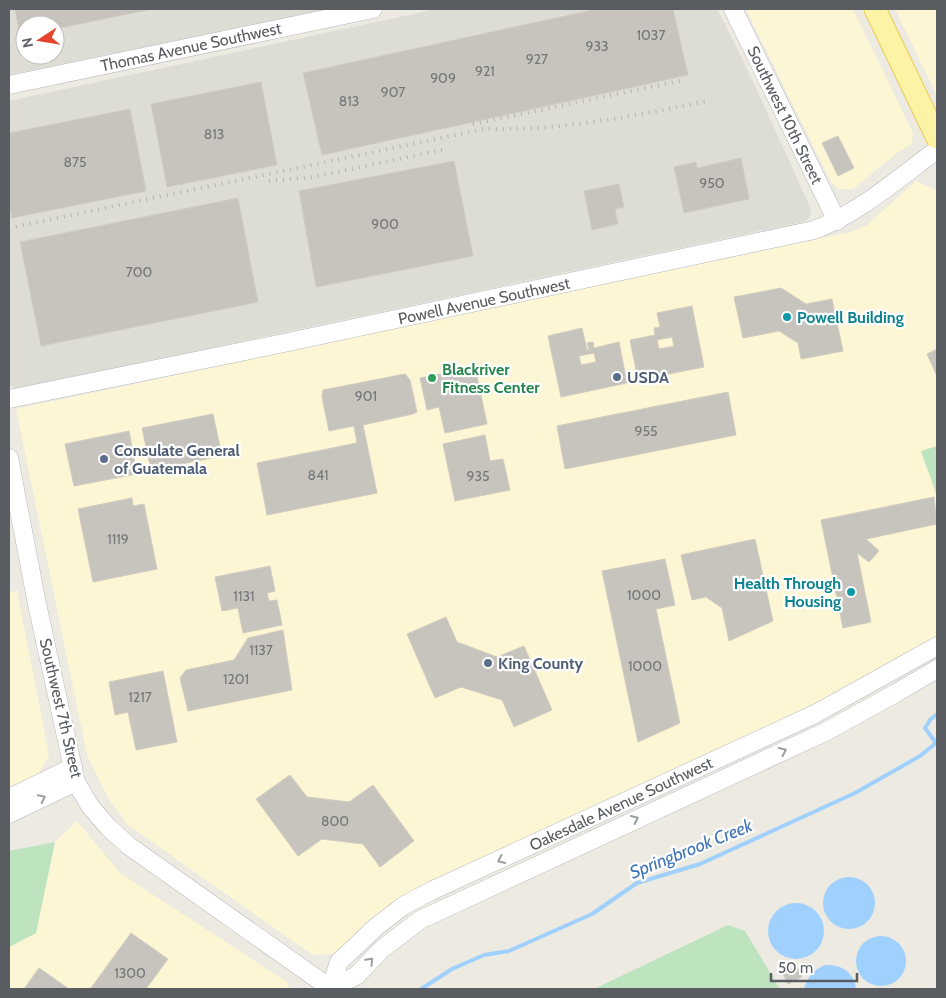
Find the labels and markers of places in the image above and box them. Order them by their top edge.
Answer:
place label: Powell Building [797,308,904,327]
marker: Powell Building [781,311,793,323]
place label: Blackriver Fitness Center [442,360,540,397]
place label: USDA [627,368,669,387]
marker: USDA [611,371,623,383]
marker: Blackriver Fitness Center [426,372,438,384]
place label: Consulate General of Guatemala [114,441,240,478]
marker: Consulate General of Guatemala [98,453,110,465]
place label: Health Through Housing [734,574,841,611]
marker: Health Through Housing [845,586,857,598]
place label: King County [498,654,584,673]
marker: King County [482,657,494,669]

